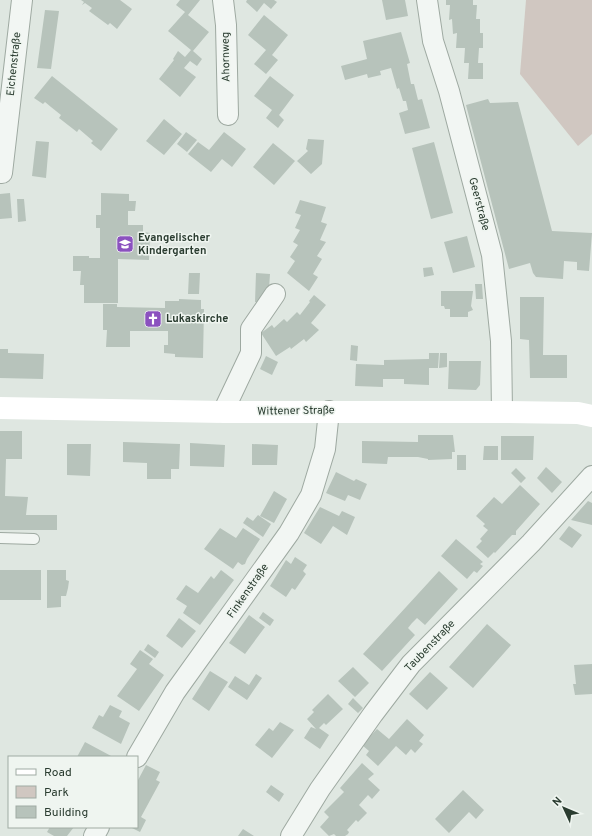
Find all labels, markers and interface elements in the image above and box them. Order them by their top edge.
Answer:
street label: Eichenstraße [4,31,24,97]
street label: Ahornweg [219,32,233,82]
street label: Geerstraße [465,176,493,232]
place label: Evangelischer Kindergarten [138,231,211,258]
school or university icon: Evangelischer Kindergarten [115,234,135,254]
church icon: Lukaskirche [143,309,163,329]
place label: Lukaskirche [166,312,229,326]
street label: Wittener Straße [257,403,335,419]
street label: Finkenstraße [224,561,272,621]
street label: Taubenstraße [402,617,458,675]
legend [8,756,138,828]
text: Road [44,765,72,781]
text: Park [44,785,69,801]
north arrow [544,788,584,828]
text: N [550,794,565,809]
text: Building [44,805,88,821]

